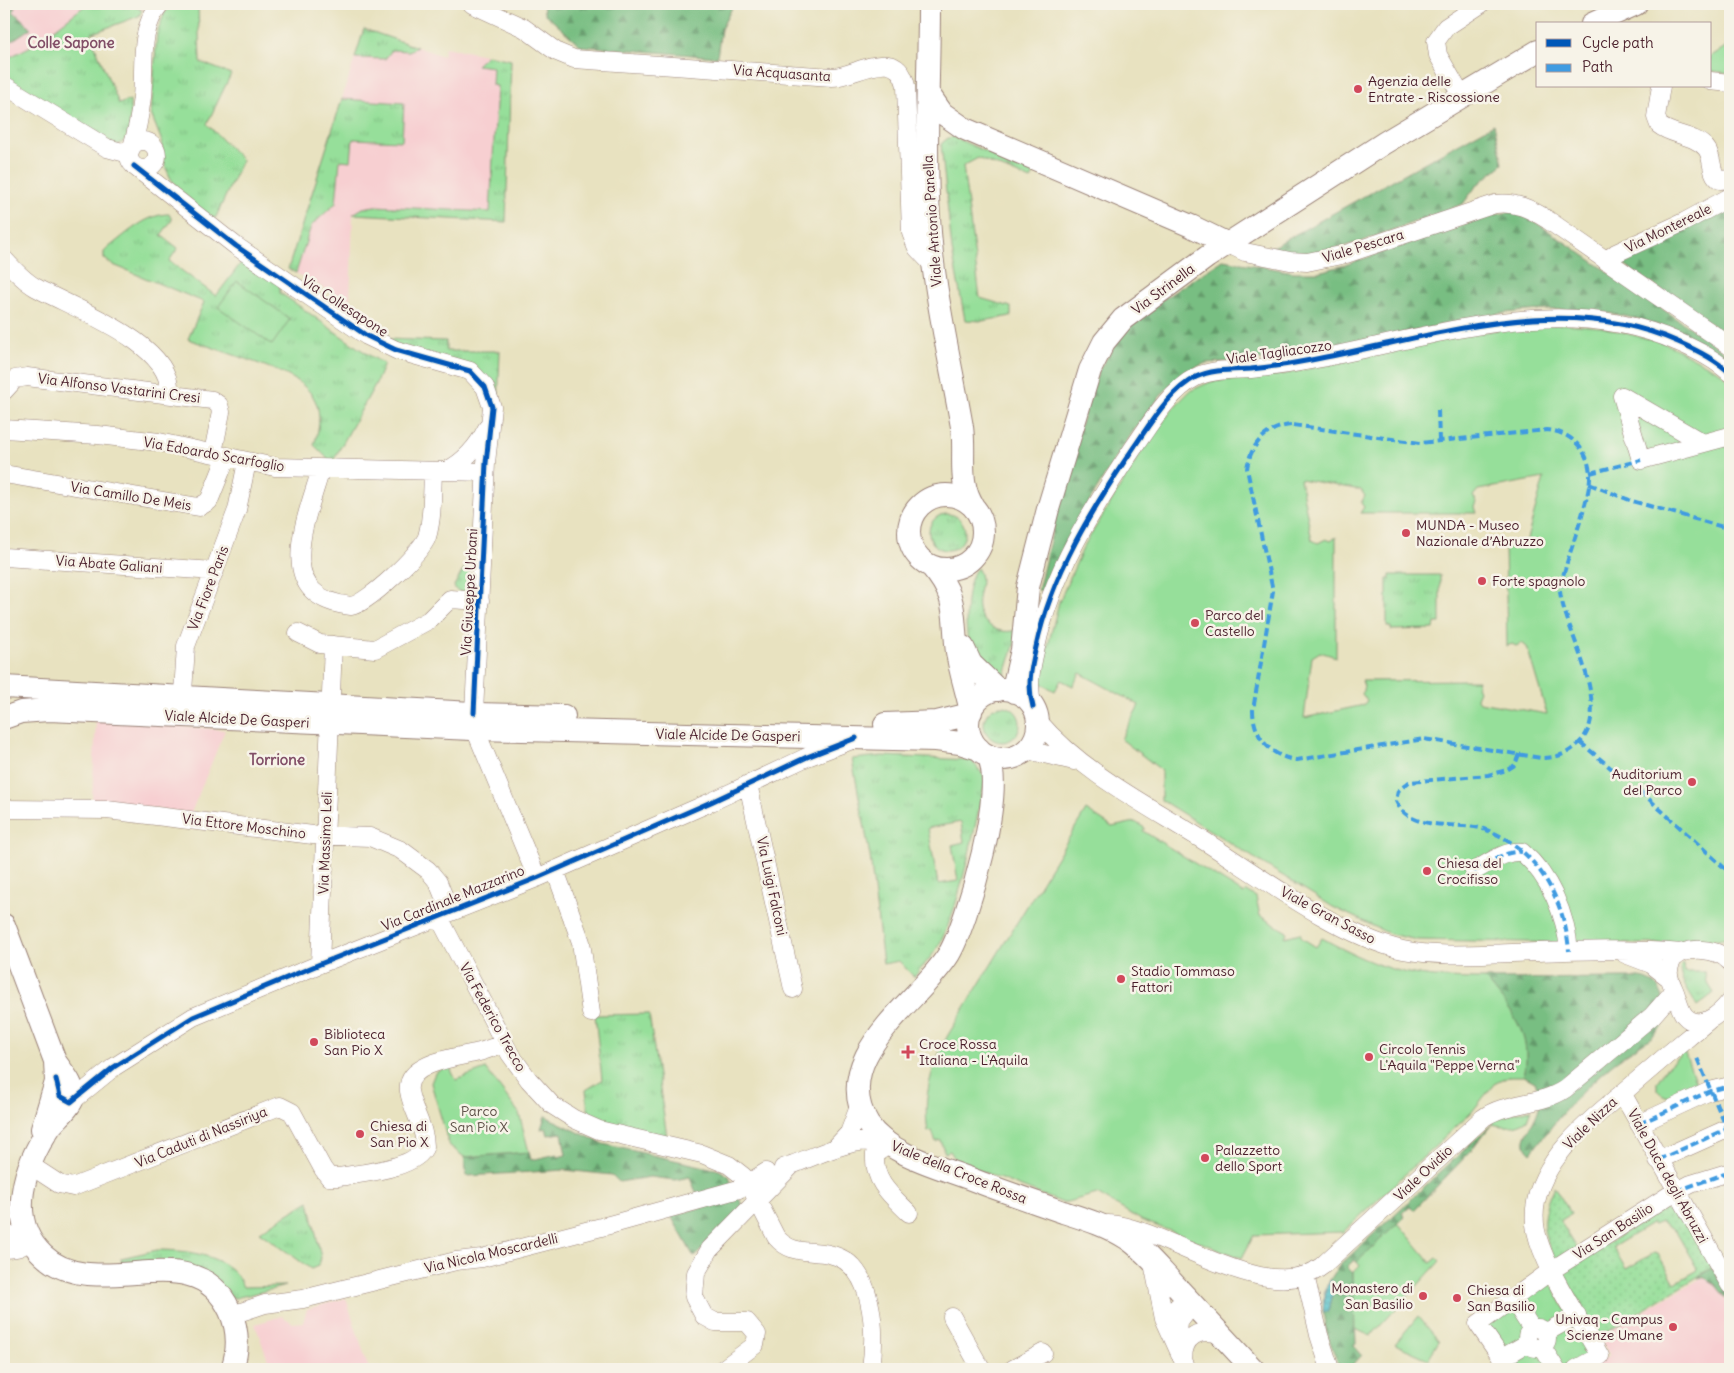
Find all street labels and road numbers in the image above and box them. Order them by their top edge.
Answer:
street label: Via Acquasanta [732,61,832,85]
street label: Viale Antonio Panella [918,155,946,287]
street label: Via Montereale [1622,199,1714,257]
street label: Viale Pescara [1320,225,1406,267]
street label: Via Strinella [1128,259,1198,319]
street label: Via Collesapone [298,271,392,341]
street label: Viale Tagliacozzo [1225,336,1333,368]
street label: Via Alfonso Vastarini Cresi [37,369,201,407]
street label: Via Edoardo Scarfoglio [142,433,286,475]
street label: Via Camillo De Meis [69,478,193,514]
street label: Via Giuseppe Urbani [457,528,481,656]
street label: Via Fiore Paris [184,543,232,633]
street label: Via Abate Galiani [55,551,163,577]
street label: Viale Alcide De Gasperi [164,706,310,732]
street label: Viale Alcide De Gasperi [655,725,801,745]
street label: Via Massimo Leli [314,791,336,895]
street label: Via Ettore Moschino [181,809,307,843]
street label: Via Luigi Falconi [753,835,791,937]
street label: Via Cardinale Mazzarino [379,861,527,935]
street label: Viale Gran Sasso [1277,882,1379,948]
street label: Via Federico Trecco [456,959,530,1075]
street label: Viale Nizza [1559,1093,1621,1153]
street label: Via Caduti di Nassiriya [132,1102,270,1172]
street label: Viale Duca degli Abruzzi [1624,1106,1712,1246]
street label: Viale della Croce Rossa [888,1137,1030,1207]
street label: Viale Ovidio [1390,1141,1456,1205]
street label: Via San Basilio [1570,1199,1656,1263]
street label: Via Nicola Moscardelli [422,1229,560,1277]

